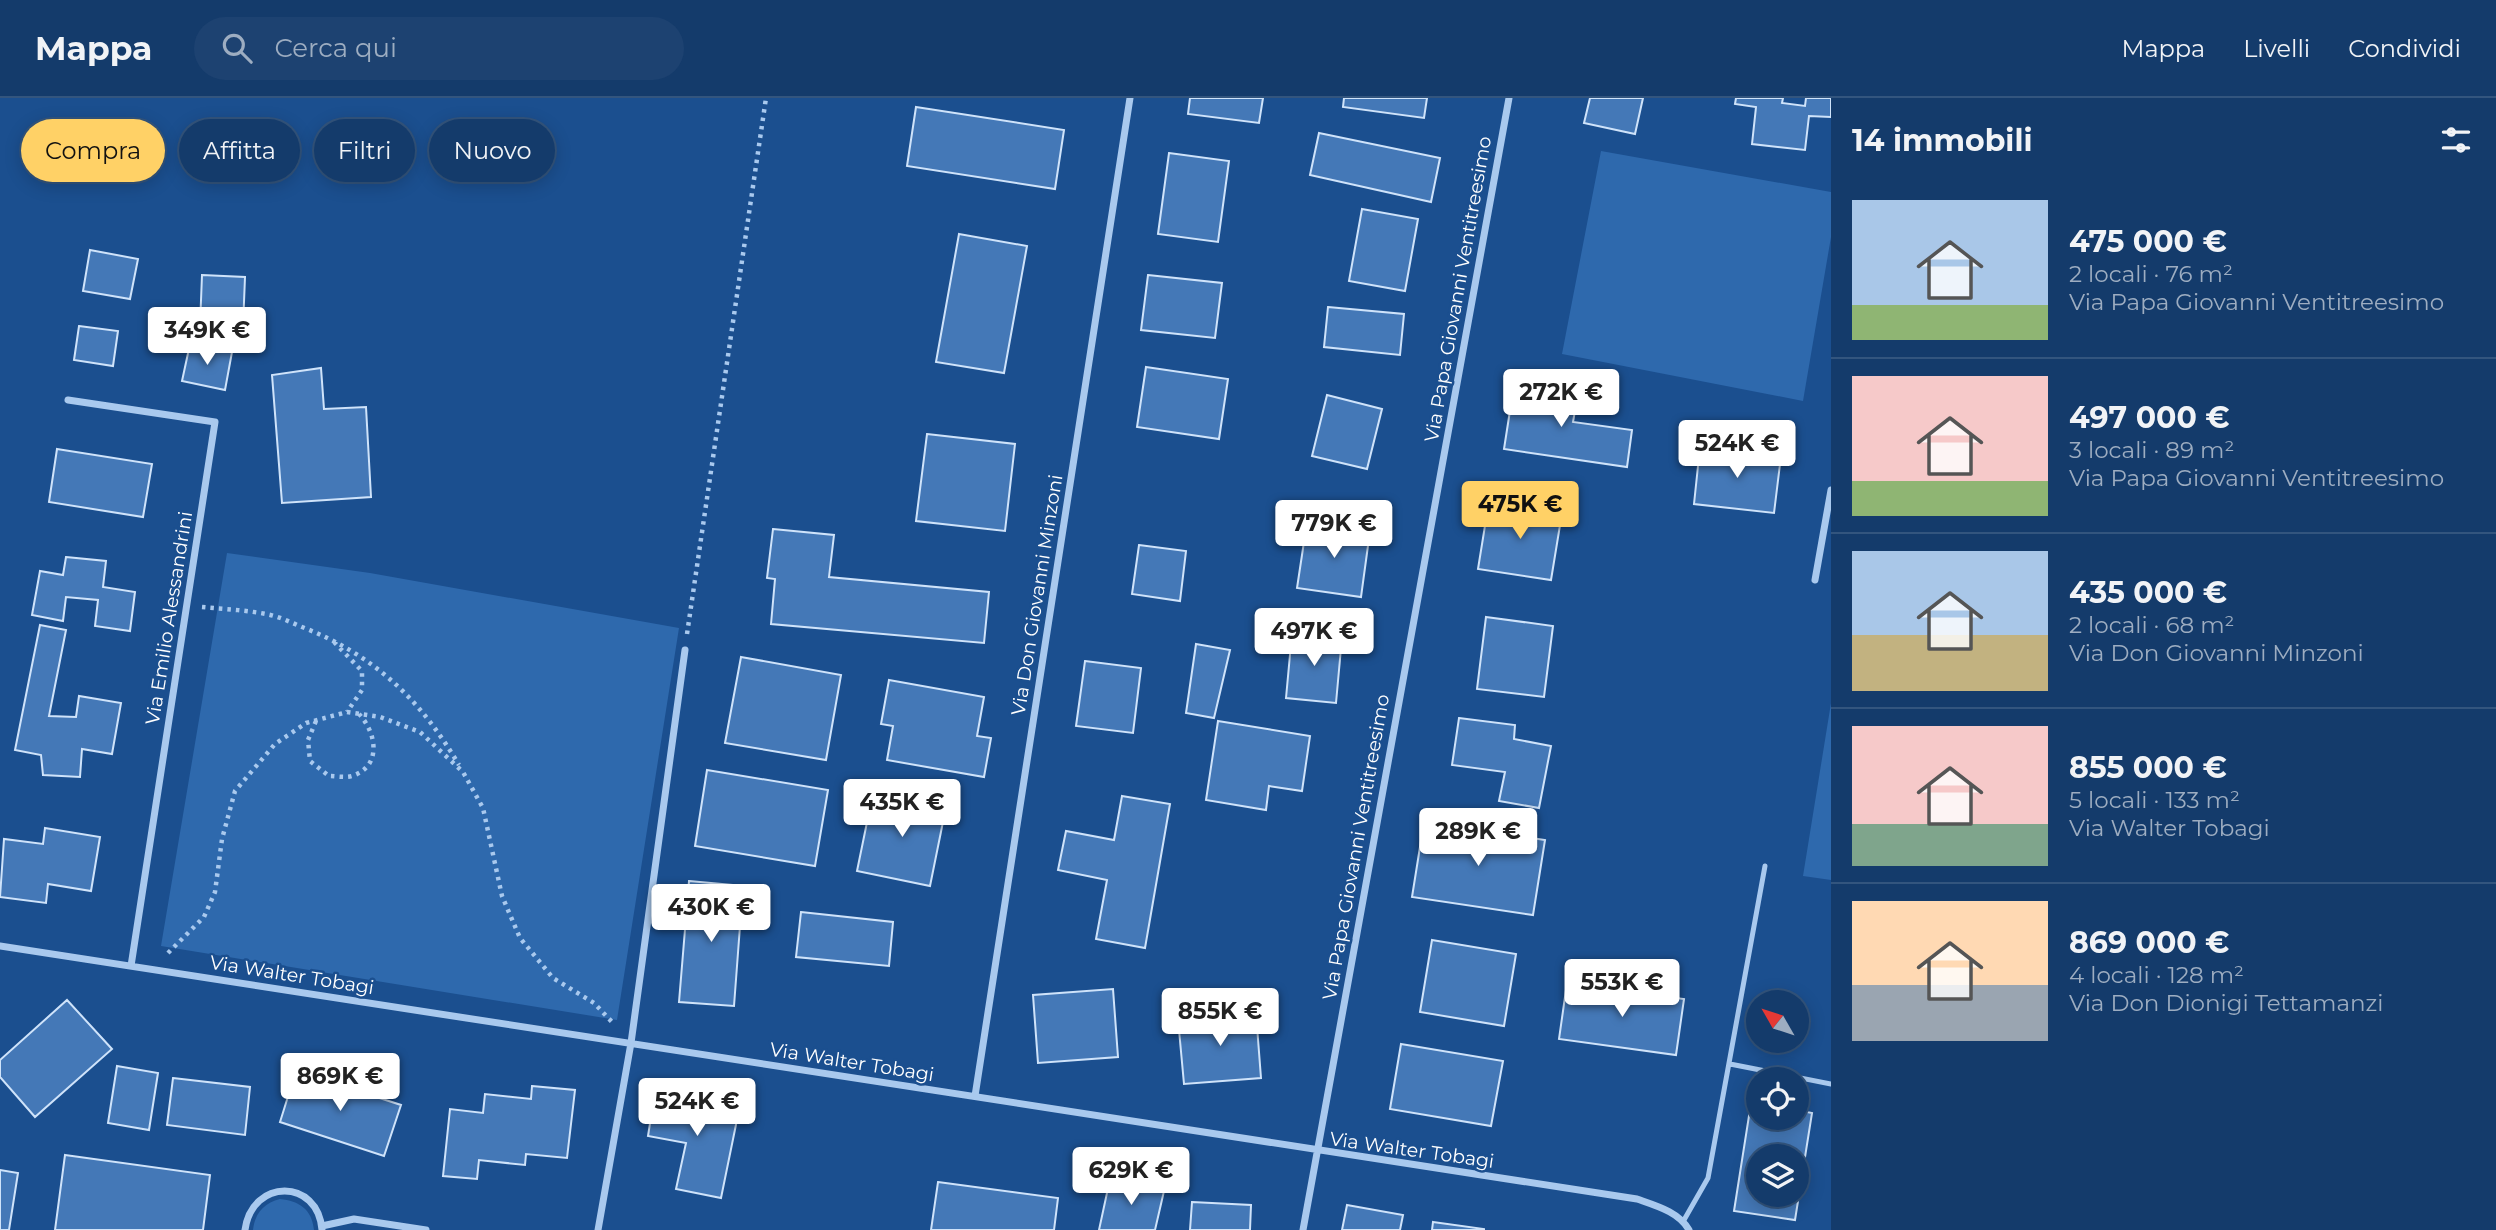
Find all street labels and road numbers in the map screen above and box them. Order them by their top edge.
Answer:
street label: Via Papa Giovanni Ventitreesimo [1420,134,1496,444]
street label: Via Don Giovanni Minzoni [1007,473,1067,717]
street label: Via Emilio Alessandrini [141,510,197,726]
street label: Via Papa Giovanni Ventitreesimo [1318,692,1394,1002]
street label: Via Walter Tobagi [208,951,376,999]
street label: Via Walter Tobagi [768,1038,936,1086]
street label: Via Walter Tobagi [1328,1127,1496,1173]

